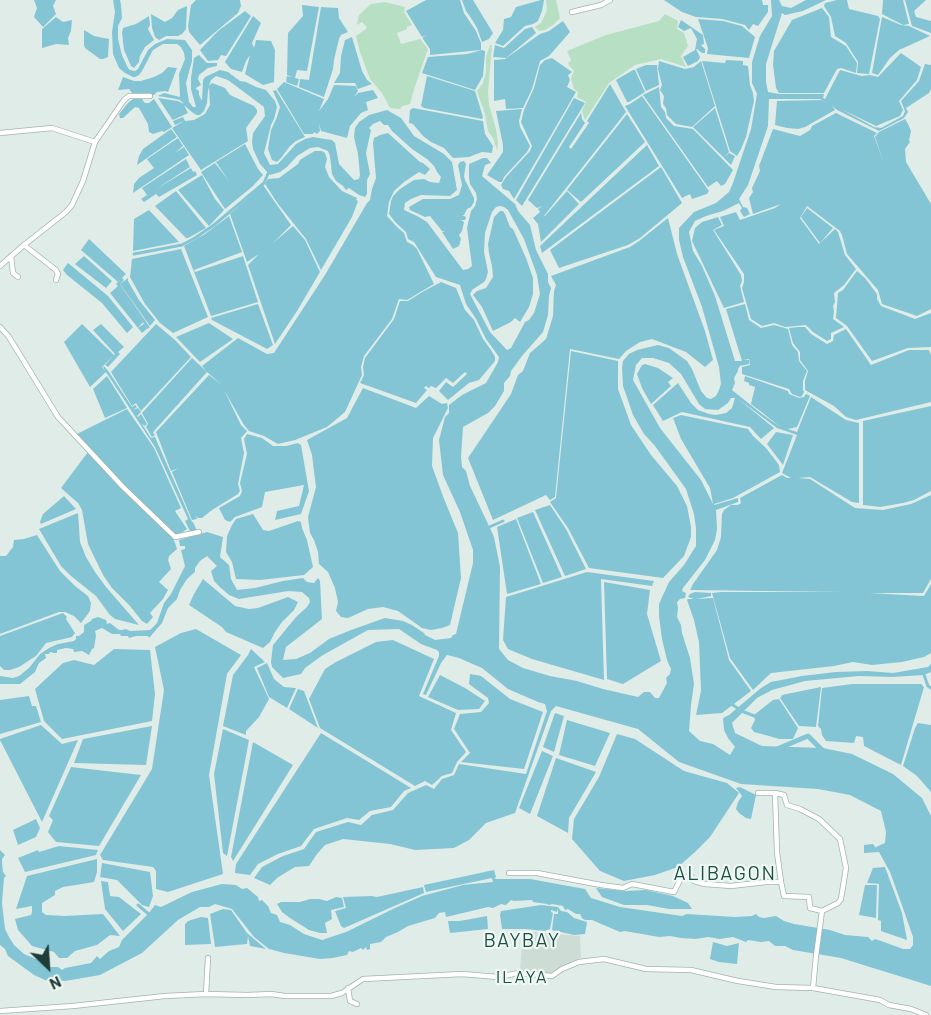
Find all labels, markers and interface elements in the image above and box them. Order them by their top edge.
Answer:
district label: ALIBAGON [674,861,776,885]
district label: BAYBAY [484,928,560,952]
north arrow [18,937,78,997]
district label: ILAYA [496,966,548,988]
text: N [47,973,65,995]

